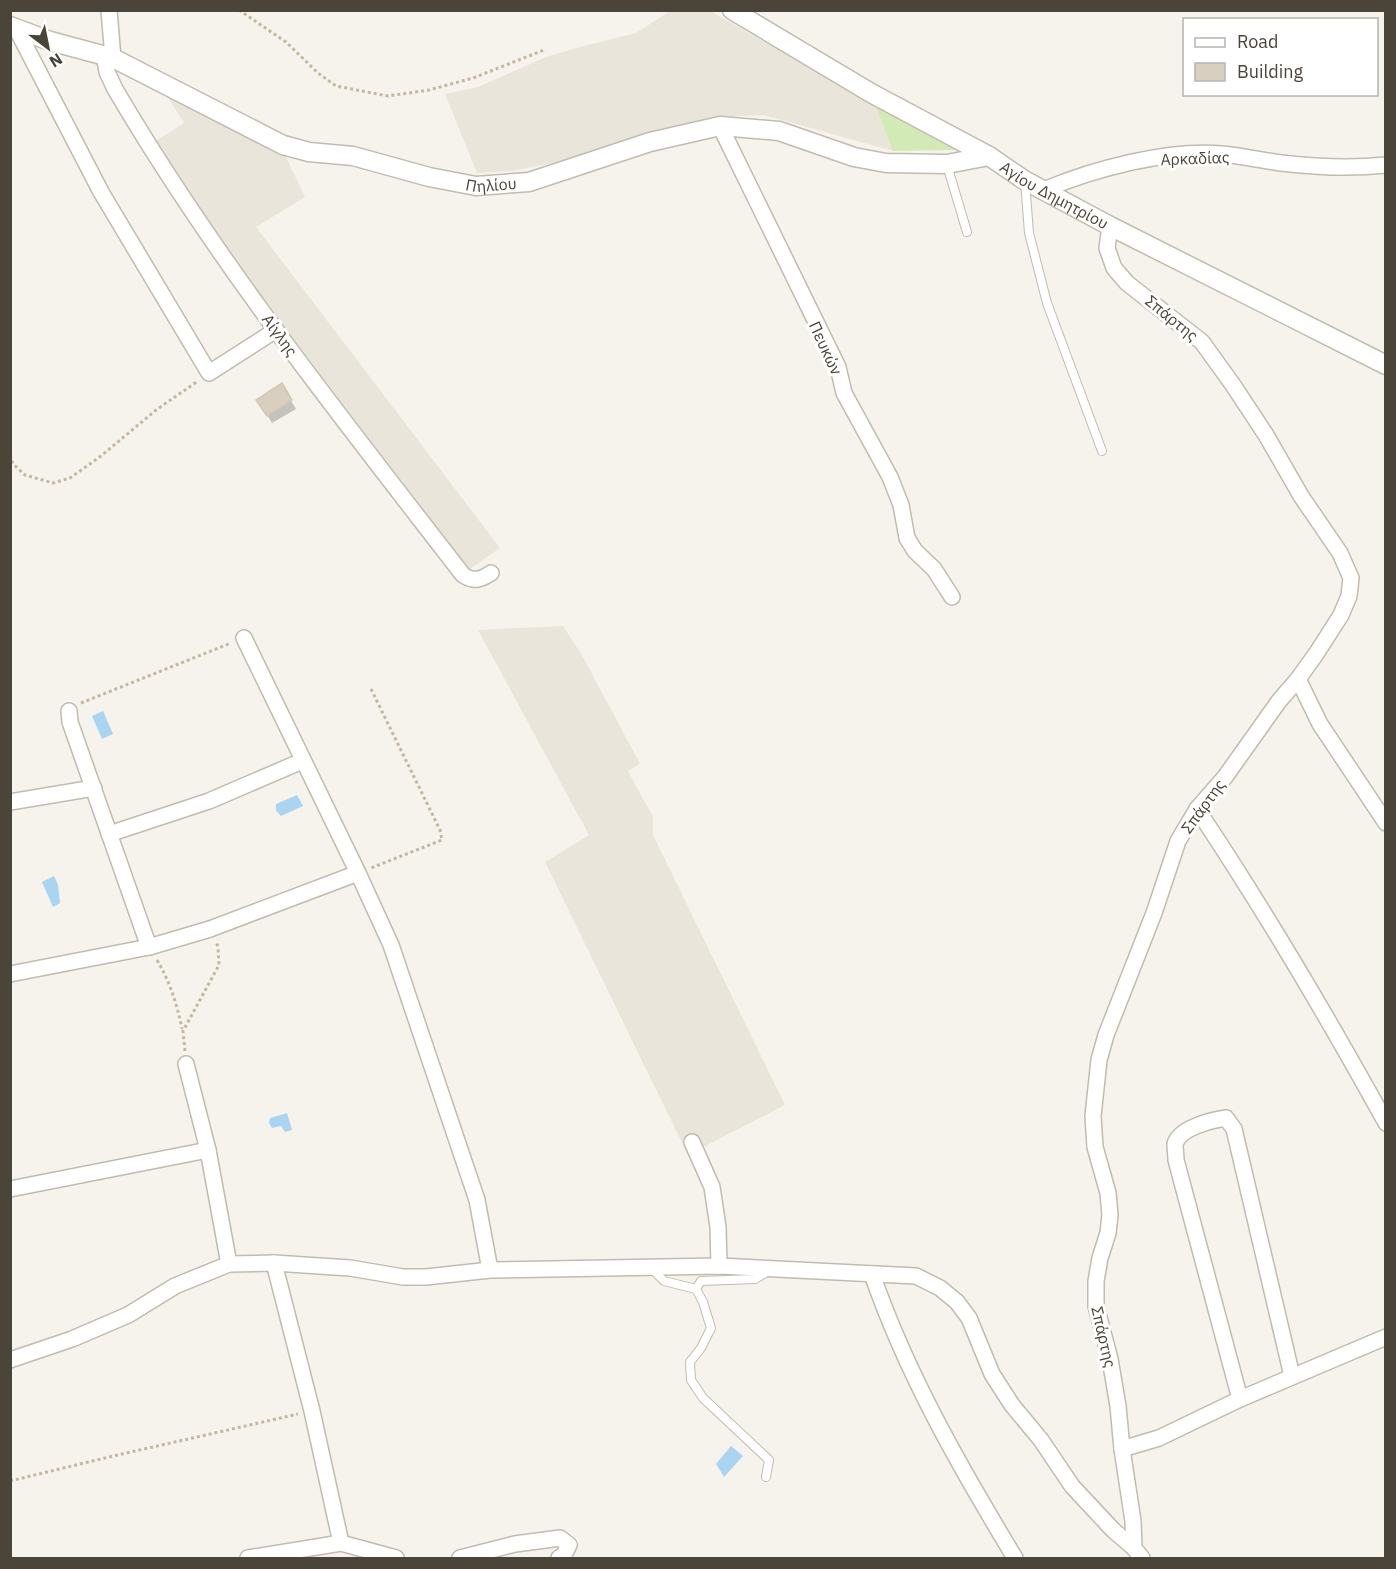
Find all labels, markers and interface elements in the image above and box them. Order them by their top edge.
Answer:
north arrow [18,18,78,78]
legend [1183,18,1378,96]
text: Road [1237,30,1278,53]
text: N [46,49,66,72]
text: Building [1237,60,1304,83]
street label: Αρκαδίας [1160,147,1230,169]
street label: Αγίου Δημητρίου [996,157,1112,233]
street label: Πηλίου [464,173,517,196]
street label: Σπάρτης [1142,291,1203,345]
street label: Αίγλης [258,310,302,360]
street label: Πευκών [805,318,847,378]
street label: Σπάρτης [1177,775,1230,837]
street label: Σπάρτης [1087,1304,1121,1370]

